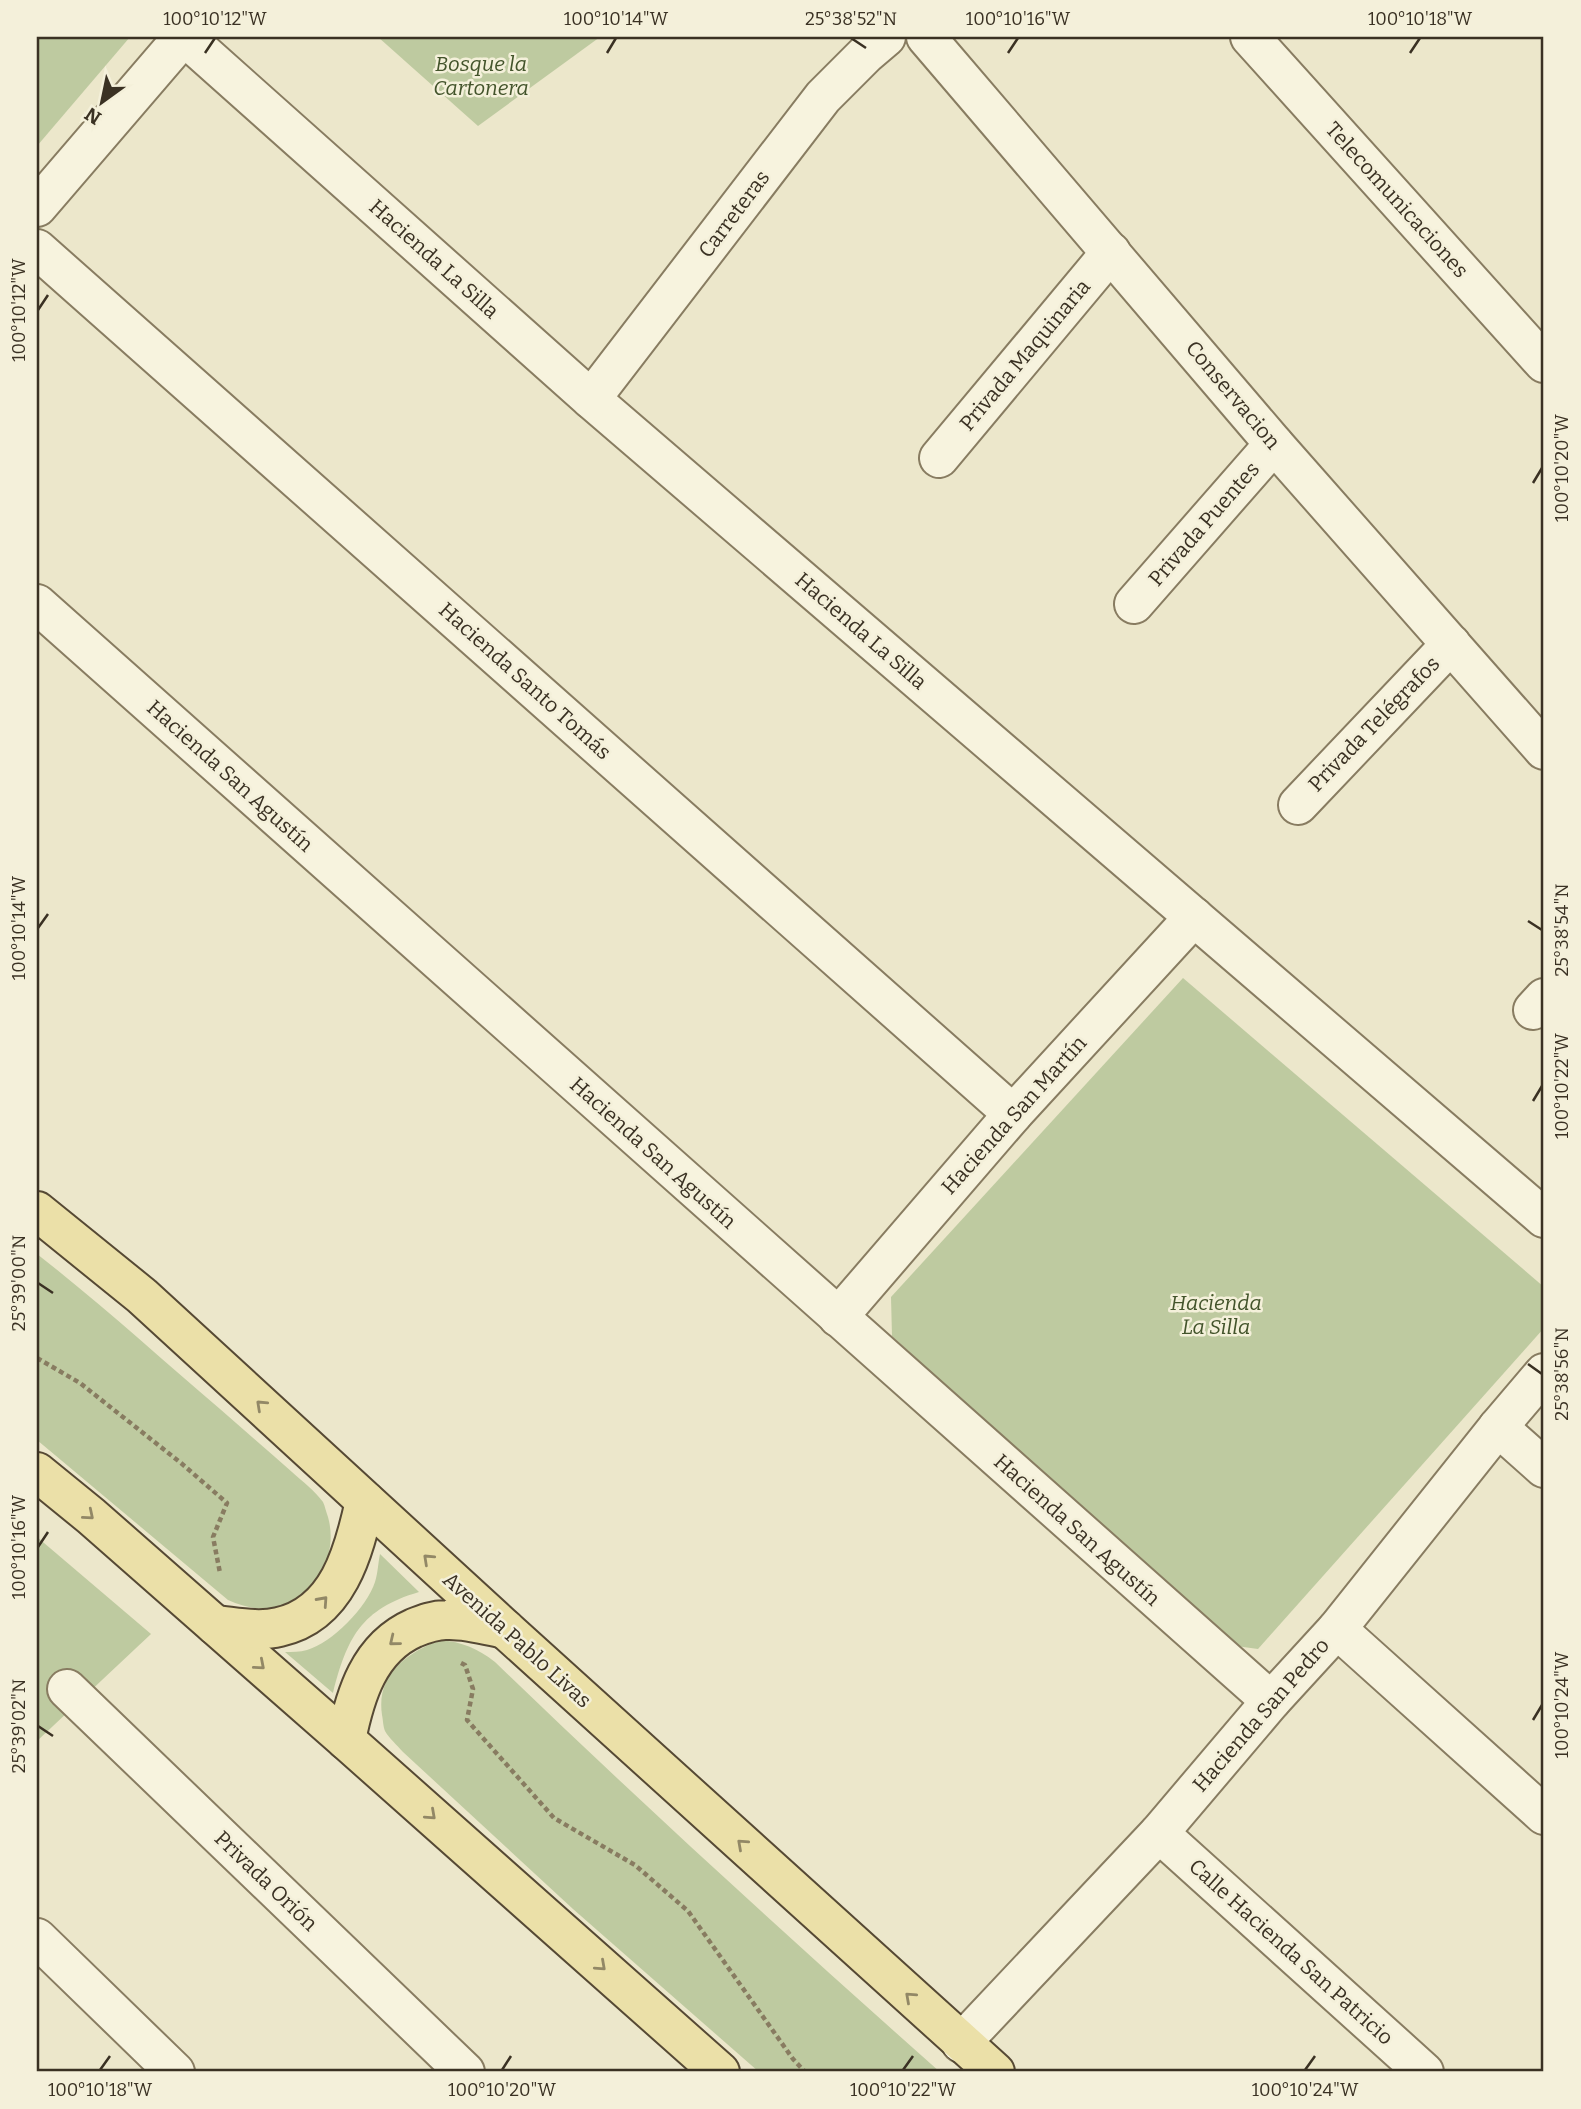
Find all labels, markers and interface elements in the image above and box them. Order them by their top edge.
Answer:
text: 100°10'12"W [163,8,267,30]
text: 100°10'14"W [564,8,669,30]
text: 25°38'52"N [805,8,897,30]
text: 100°10'16"W [966,8,1071,30]
text: 100°10'18"W [1368,8,1473,30]
park label: Bosque la Cartonera [433,51,529,101]
north arrow [66,66,136,136]
text: N [80,102,105,129]
street label: Telecomunicaciones [1320,117,1474,283]
street label: Carreteras [693,165,775,263]
street label: Hacienda La Silla [364,194,505,324]
text: 100°10'12"W [8,258,30,362]
street label: Privada Maquinaria [954,274,1096,436]
street label: Conservacion [1180,335,1286,455]
text: 100°10'20"W [1551,414,1573,522]
street label: Privada Puentes [1143,457,1265,591]
street label: Hacienda La Silla [790,567,932,696]
street label: Hacienda Santo Tomás [434,597,616,765]
street label: Privada Telégrafos [1303,651,1445,797]
street label: Hacienda San Agustín [142,695,318,857]
text: 100°10'14"W [8,875,30,980]
text: 25°38'54"N [1551,883,1573,977]
street label: Hacienda San Martín [936,1030,1092,1200]
text: 100°10'22"W [1551,1032,1573,1139]
street label: Hacienda San Agustín [565,1072,741,1234]
text: 25°39'00"N [8,1235,30,1331]
park label: Hacienda La Silla [1170,1290,1262,1340]
text: 25°38'56"N [1551,1327,1573,1421]
one-way arrow [256,1401,269,1413]
street label: Hacienda San Agustín [989,1449,1165,1611]
text: 100°10'16"W [8,1494,30,1599]
one-way arrow [81,1507,94,1519]
one-way arrow [423,1555,436,1567]
street label: Avenida Pablo Livas [437,1567,597,1713]
one-way arrow [315,1596,327,1609]
one-way arrow [389,1632,401,1645]
street label: Hacienda San Pedro [1187,1633,1335,1797]
text: 100°10'24"W [1551,1651,1573,1758]
one-way arrow [252,1657,265,1669]
text: 25°39'02"N [8,1679,30,1773]
one-way arrow [423,1807,436,1820]
street label: Privada Orión [209,1825,323,1937]
one-way arrow [737,1840,750,1852]
street label: Calle Hacienda San Patricio [1184,1853,1398,2051]
one-way arrow [593,1958,606,1971]
one-way arrow [905,1992,918,2005]
text: 100°10'18"W [48,2079,153,2101]
text: 100°10'20"W [448,2079,556,2101]
text: 100°10'22"W [850,2079,957,2101]
text: 100°10'24"W [1252,2079,1359,2101]

